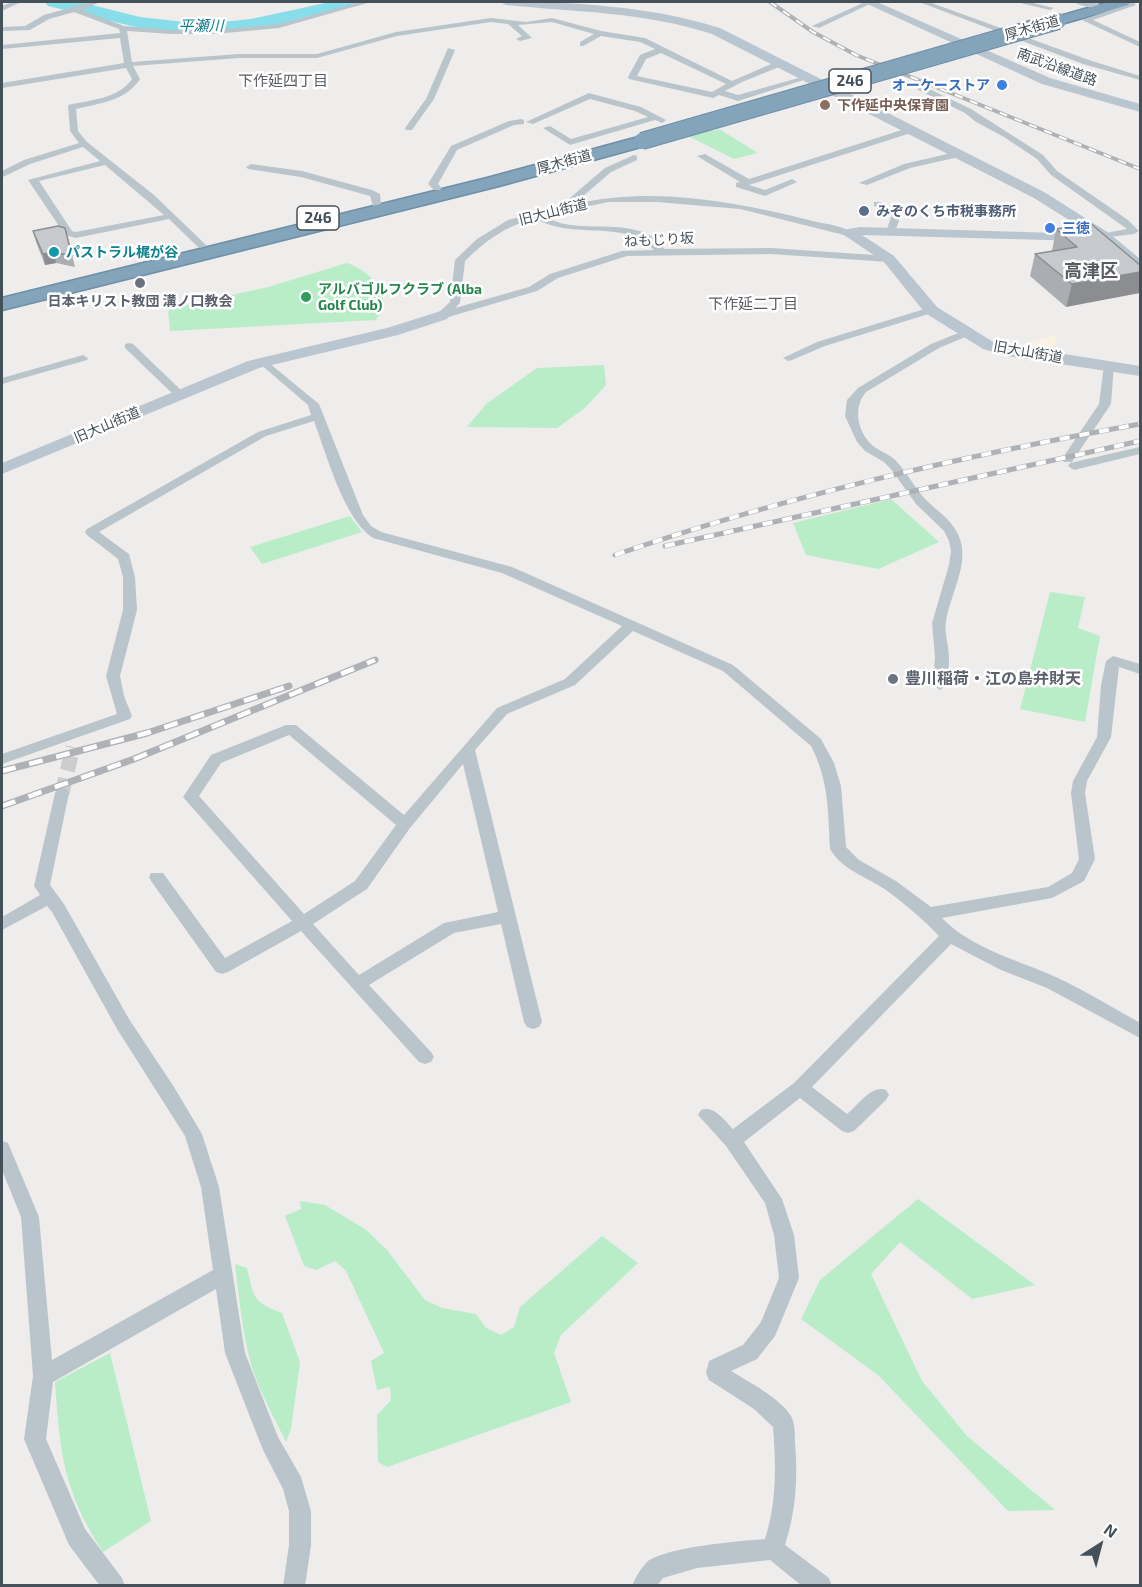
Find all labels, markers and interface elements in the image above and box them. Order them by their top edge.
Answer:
street label: 厚木街道 [1003,12,1061,44]
water label: 平瀬川 [179,17,223,35]
street label: 南武沿線道路 [1015,45,1099,89]
road number: 246 [829,69,871,93]
district label: 下作延四丁目 [238,72,328,90]
place label: オーケーストア [892,77,990,93]
marker: オーケーストア [995,78,1009,92]
place label: 下作延中央保育園 [837,97,949,113]
marker: 下作延中央保育園 [818,98,832,112]
street label: 厚木街道 [535,147,593,177]
street label: 旧大山街道 [517,195,589,229]
place label: みぞのくち市税事務所 [876,203,1016,219]
marker: みぞのくち市税事務所 [857,204,871,218]
road number: 246 [297,206,339,230]
place label: 三徳 [1062,220,1090,236]
marker: 三徳 [1043,221,1057,235]
street label: ねもじり坂 [624,230,694,250]
place label: パストラル梶が谷 [66,244,178,260]
marker: パストラル梶が谷 [47,245,61,259]
district label: 高津区 [1064,260,1118,282]
marker: 日本キリスト教団 溝ノ口教会 [133,276,147,290]
place label: アルバゴルフクラブ (Alba Golf Club) [318,281,482,314]
marker: アルバゴルフクラブ (Alba Golf Club) [299,290,313,304]
place label: 日本キリスト教団 溝ノ口教会 [47,293,233,309]
district label: 下作延二丁目 [708,295,798,313]
street label: 旧大山街道 [992,338,1064,366]
street label: 旧大山街道 [72,404,142,446]
place label: 豊川稲荷・江の島弁財天 [905,669,1081,689]
marker: 豊川稲荷・江の島弁財天 [886,672,900,686]
north arrow [1070,1515,1130,1575]
text: N [1101,1519,1121,1541]

